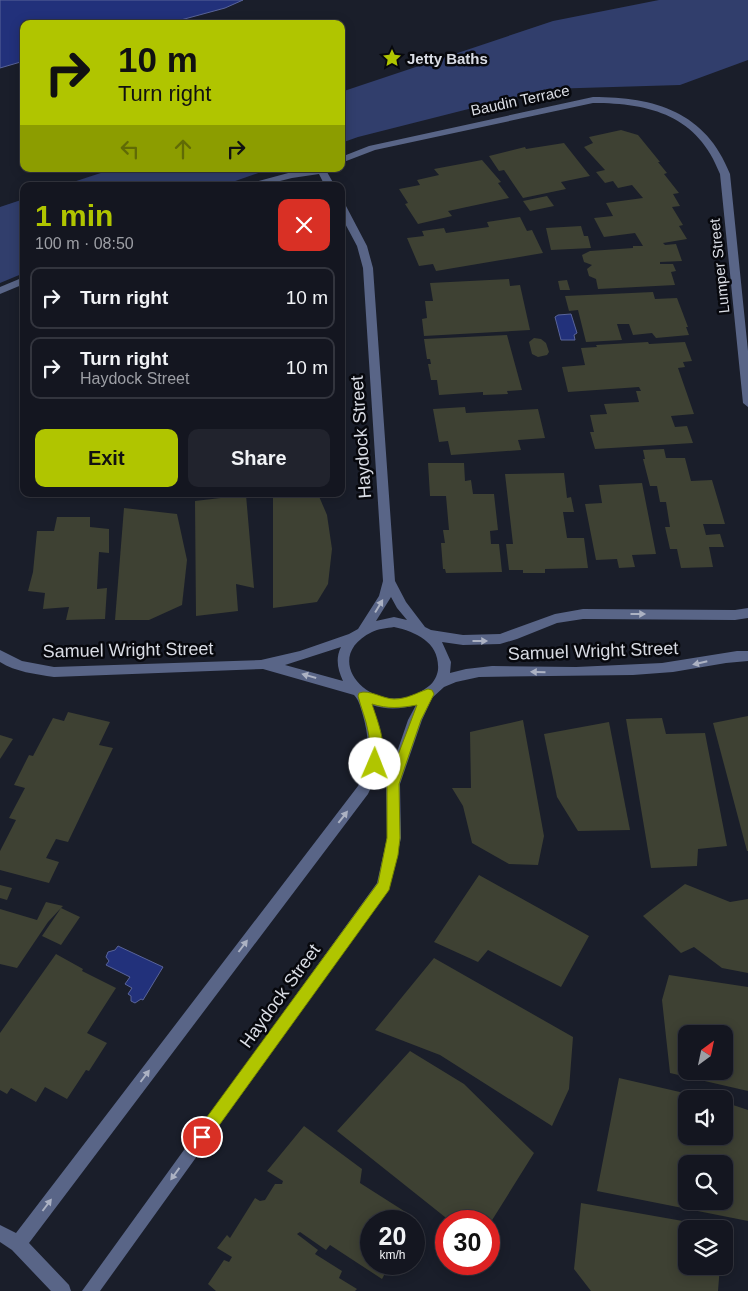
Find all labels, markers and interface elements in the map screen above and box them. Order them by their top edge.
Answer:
icon: right [35,40,100,105]
text: 10 m [118,40,198,79]
place icon: Jetty Baths [381,47,403,69]
place label: Jetty Baths [407,50,488,67]
text: Turn right [118,81,211,106]
street label: Baudin Terrace [469,81,571,119]
icon: left [116,135,144,163]
icon: ahead [169,135,197,163]
icon: right [222,135,250,163]
text: 1 min [35,199,113,232]
button: close [278,199,330,251]
street label: Lumper Street [705,217,732,314]
text: 100 m · 08:50 [35,235,134,252]
icon: right [37,284,65,312]
text: Turn right [80,287,168,308]
text: 10 m [286,287,328,308]
text: Turn right [80,348,168,369]
icon: right [37,354,65,382]
text: 10 m [286,357,328,378]
text: Haydock Street [80,370,189,387]
street label: Haydock Street [347,375,375,499]
button: Exit [35,429,178,487]
button: Share [188,429,330,487]
one-way arrow [375,600,384,613]
one-way arrow [630,610,646,618]
one-way arrow [472,637,488,645]
street label: Samuel Wright Street [507,638,679,664]
street label: Samuel Wright Street [42,639,214,661]
one-way arrow [692,659,707,667]
one-way arrow [530,667,546,675]
one-way arrow [301,672,316,680]
position arrow [348,737,400,789]
one-way arrow [337,811,348,824]
street label: Haydock Street [236,940,324,1052]
one-way arrow [238,940,249,953]
north arrow [678,1025,732,1080]
map controls [678,1025,733,1275]
one-way arrow [140,1070,151,1083]
button: sound [678,1090,733,1145]
pin [181,1116,223,1158]
icon: arrive [188,1123,216,1151]
button: search [678,1155,733,1210]
one-way arrow [170,1167,180,1181]
one-way arrow [42,1198,52,1212]
speed limit sign: 30 [435,1210,500,1275]
button: layers [678,1220,733,1275]
text: 20 [379,1222,406,1250]
text: km/h [379,1248,406,1262]

